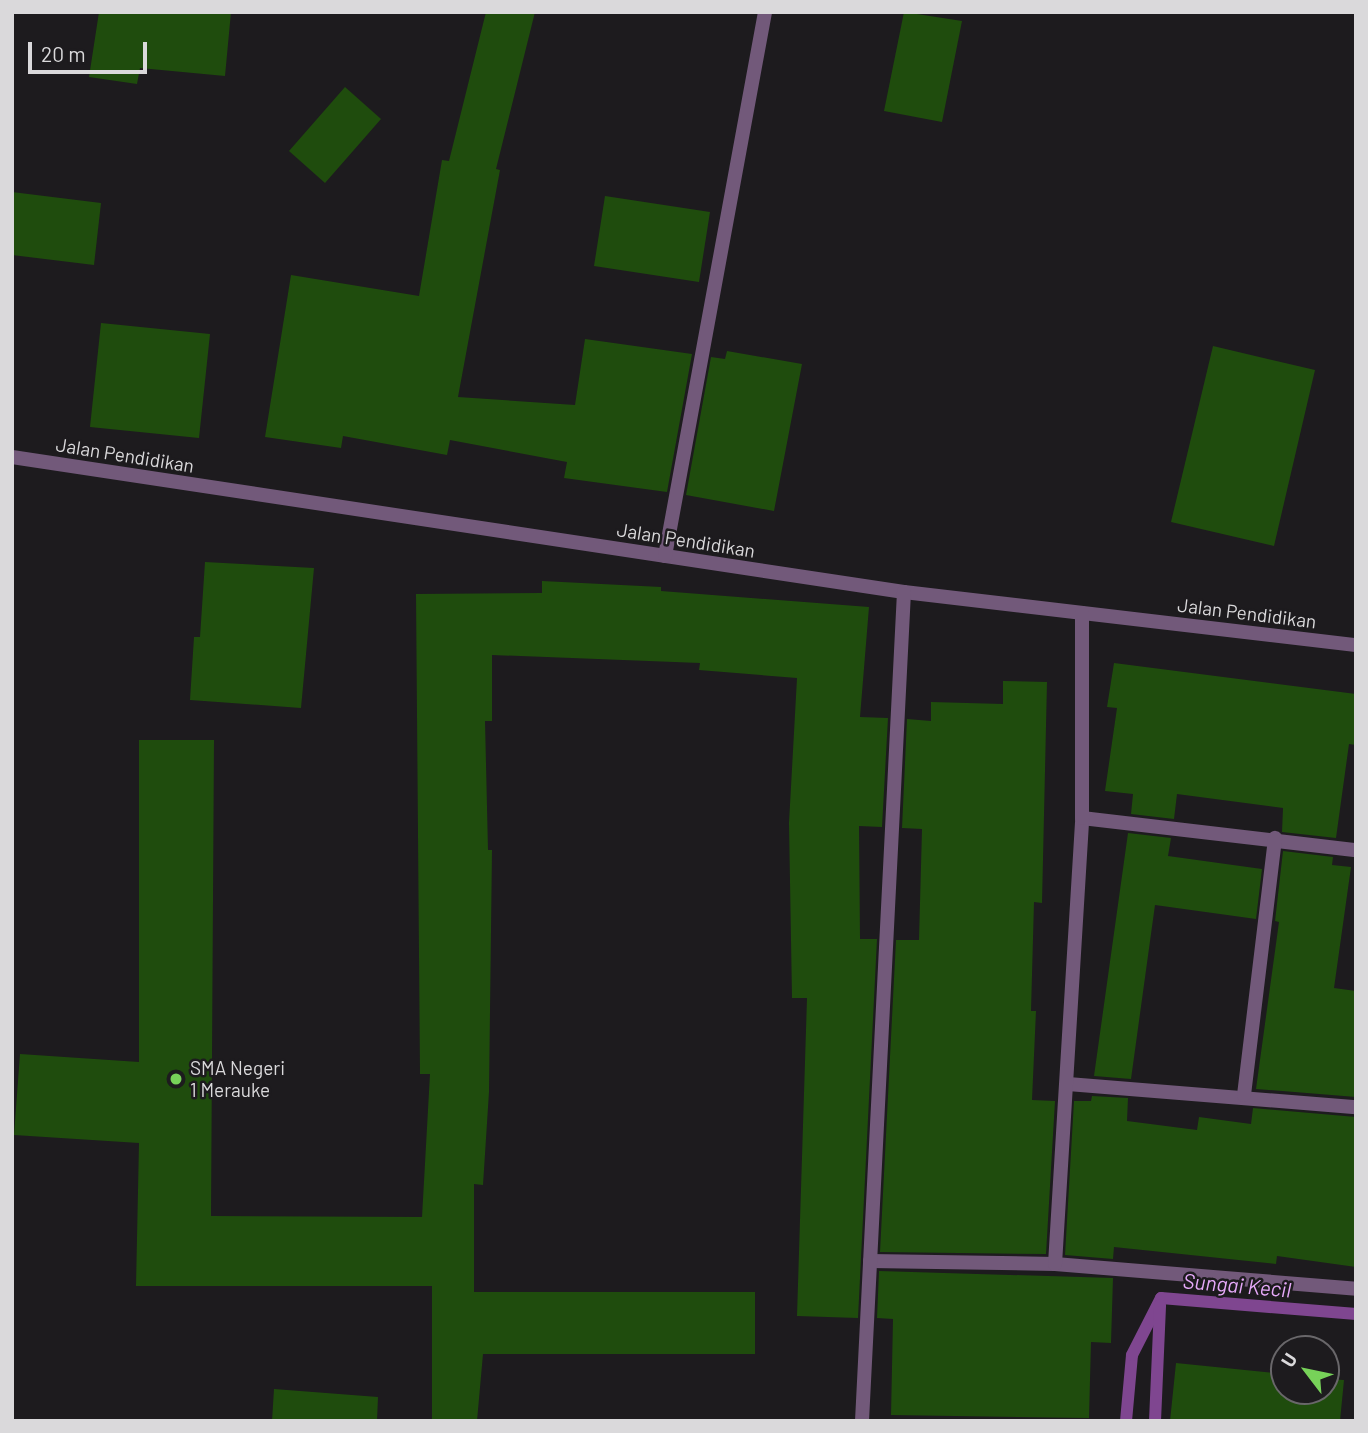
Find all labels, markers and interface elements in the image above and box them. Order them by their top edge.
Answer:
scale bar [32,28,150,72]
text: 20 m [41,41,86,66]
street label: Jalan Pendidikan [54,433,196,477]
street label: Jalan Pendidikan [615,518,757,562]
street label: Jalan Pendidikan [1176,593,1318,633]
place label: SMA Negeri 1 Merauke [190,1057,285,1101]
marker: SMA Negeri 1 Merauke [168,1071,184,1087]
water label: Sungai Kecil [1182,1268,1292,1302]
north arrow [1270,1335,1340,1405]
text: U [1276,1349,1301,1371]

